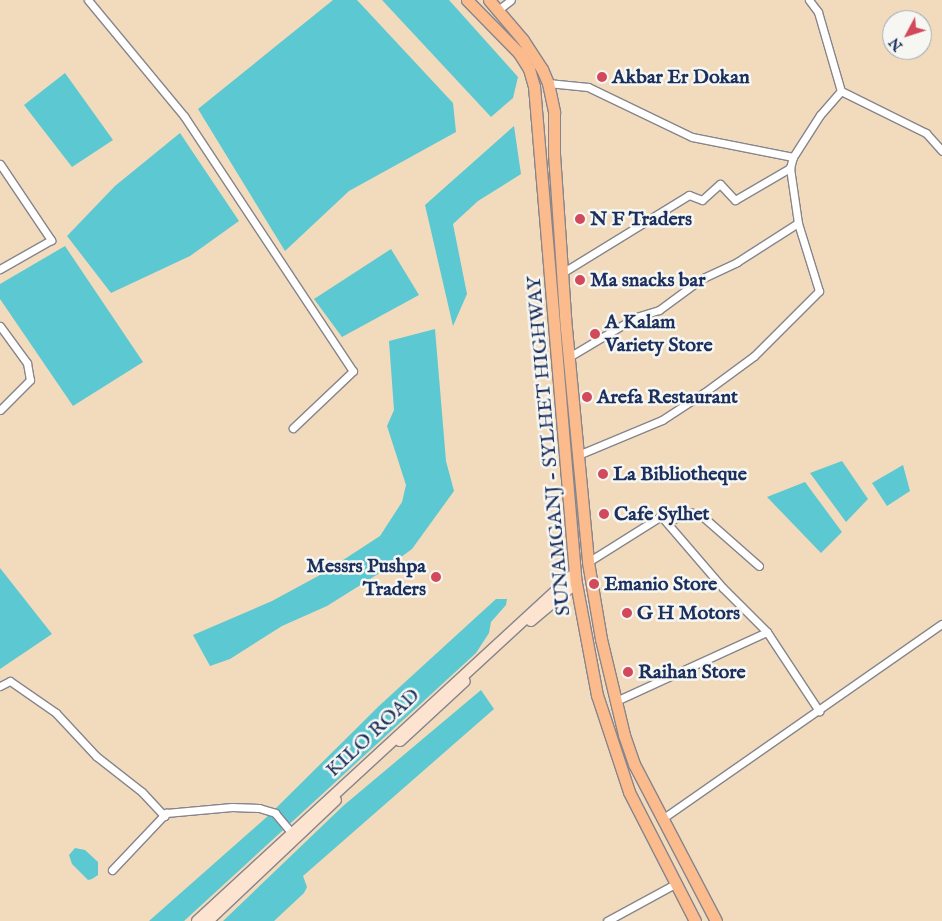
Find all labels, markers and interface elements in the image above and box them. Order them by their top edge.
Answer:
north arrow [882,10,932,60]
text: N [885,34,907,54]
place label: Akbar Er Dokan [612,65,750,89]
marker: Akbar Er Dokan [596,71,608,83]
place label: N F Traders [590,207,692,231]
marker: N F Traders [574,213,586,225]
place label: Ma snacks bar [590,268,706,292]
marker: Ma snacks bar [574,274,586,286]
street label: SUNAMGANJ - SYLHET HIGHWAY [522,275,576,617]
place label: A Kalam Variety Store [605,310,713,357]
marker: A Kalam Variety Store [589,328,601,340]
place label: Arefa Restaurant [597,385,738,409]
marker: Arefa Restaurant [581,391,593,403]
place label: La Bibliotheque [613,462,747,486]
marker: La Bibliotheque [597,468,609,480]
place label: Cafe Sylhet [614,502,709,526]
marker: Cafe Sylhet [598,508,610,520]
place label: Messrs Pushpa Traders [306,554,426,601]
marker: Messrs Pushpa Traders [430,571,442,583]
place label: Emanio Store [604,572,717,596]
marker: Emanio Store [588,578,600,590]
place label: G H Motors [637,601,740,625]
marker: G H Motors [621,607,633,619]
place label: Raihan Store [638,660,746,684]
marker: Raihan Store [622,666,634,678]
street label: KILO ROAD [321,684,425,782]

